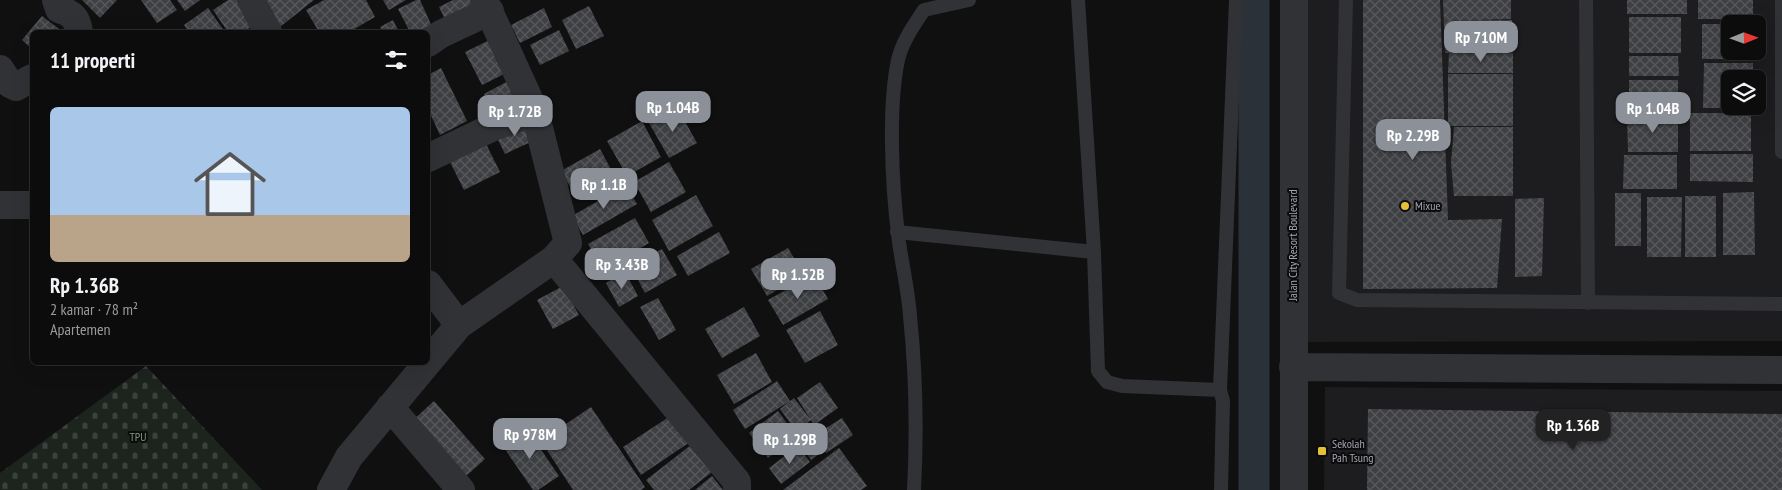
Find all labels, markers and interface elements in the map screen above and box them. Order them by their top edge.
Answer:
north arrow [1721,15,1766,60]
map controls [1721,15,1766,115]
pin: Rp 710M [1435,20,1527,63]
text: Rp 710M [1455,27,1507,47]
icon: filters [382,46,410,74]
text: 11 properti [50,47,135,74]
button: layers [1721,70,1766,115]
pin: Rp 1.04B [621,90,725,133]
pin: Rp 1.04B [1601,92,1705,134]
pin: Rp 1.72B [463,94,567,137]
text: Rp 1.04B [647,97,699,117]
text: Rp 1.04B [1627,98,1679,118]
text: Rp 1.72B [489,101,541,121]
pin: Rp 2.29B [1361,119,1465,161]
text: Rp 2.29B [1387,125,1439,145]
icon: home [185,139,275,229]
pin: Rp 1.1B [558,168,650,210]
text: Rp 1.1B [581,174,627,194]
street label: Jalan City Resort Boulevard [1285,189,1300,302]
place label: Mixue [1415,198,1440,213]
marker: Mixue [1399,200,1411,212]
pin: Rp 3.43B [570,248,674,290]
text: Rp 3.43B [596,254,648,274]
pin: Rp 1.52B [746,258,850,300]
text: Rp 1.52B [772,264,824,284]
text: Rp 1.36B [50,272,119,299]
text: 2 kamar · 78 m² [50,299,138,319]
text: Apartemen [50,319,111,339]
pin: Rp 1.36B [1521,408,1625,451]
text: Rp 1.36B [1547,415,1599,435]
pin: Rp 978M [484,418,576,460]
pin: Rp 1.29B [738,422,842,465]
text: Rp 978M [504,424,556,444]
park label: TPU [129,429,147,444]
text: Rp 1.29B [764,429,816,449]
place label: Sekolah Pah Tsung [1332,436,1373,465]
marker: Sekolah Pah Tsung [1316,445,1328,457]

